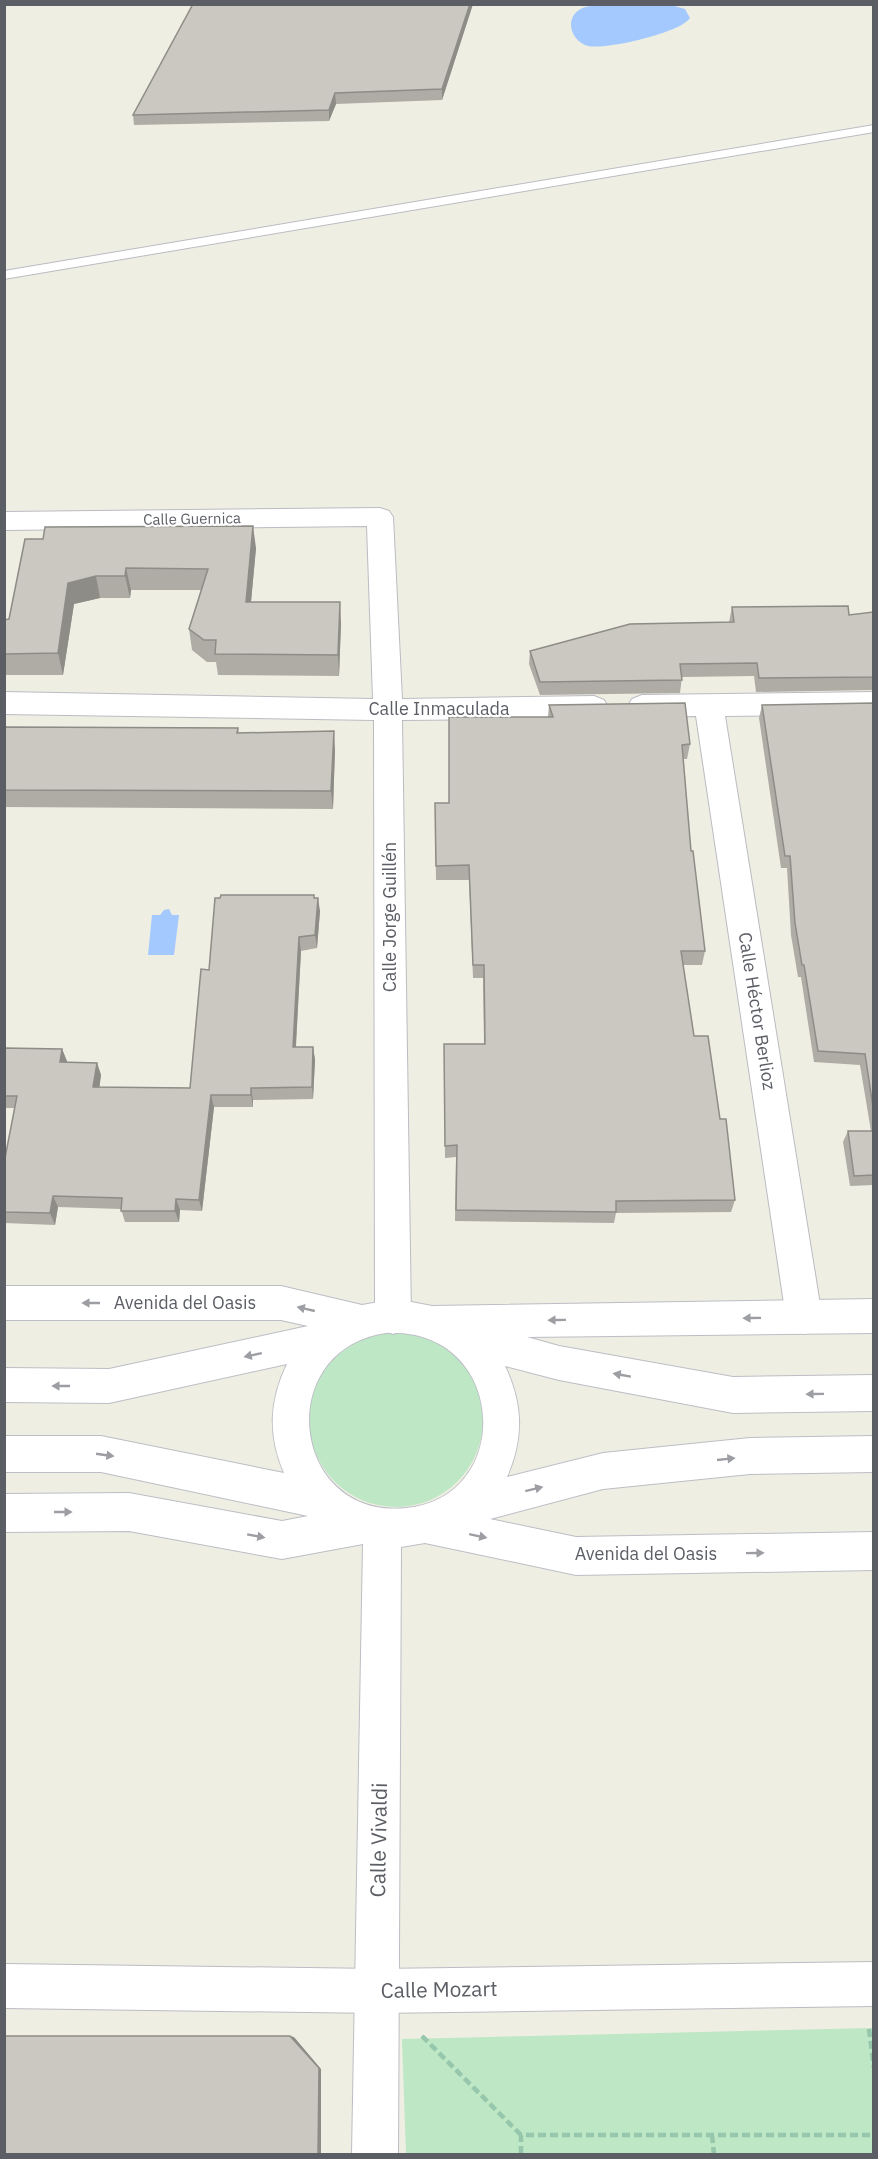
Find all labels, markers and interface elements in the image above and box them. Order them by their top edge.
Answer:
street label: Calle Guernica [143,508,241,529]
street label: Calle Inmaculada [368,697,510,720]
street label: Calle Jorge Guillén [378,842,401,992]
street label: Calle Héctor Berlioz [734,930,781,1091]
street label: Avenida del Oasis [114,1291,256,1314]
one-way arrow [81,1298,100,1308]
one-way arrow [296,1304,315,1313]
one-way arrow [743,1313,762,1322]
one-way arrow [548,1315,567,1325]
one-way arrow [243,1351,262,1360]
one-way arrow [612,1370,631,1379]
one-way arrow [52,1381,71,1391]
one-way arrow [806,1389,825,1399]
one-way arrow [95,1451,114,1460]
one-way arrow [717,1454,736,1464]
one-way arrow [525,1483,543,1493]
one-way arrow [53,1508,72,1517]
one-way arrow [247,1531,266,1540]
one-way arrow [469,1531,488,1541]
street label: Avenida del Oasis [575,1542,717,1565]
one-way arrow [746,1548,765,1558]
street label: Calle Vivaldi [363,1782,393,1898]
street label: Calle Mozart [380,1974,498,2004]

